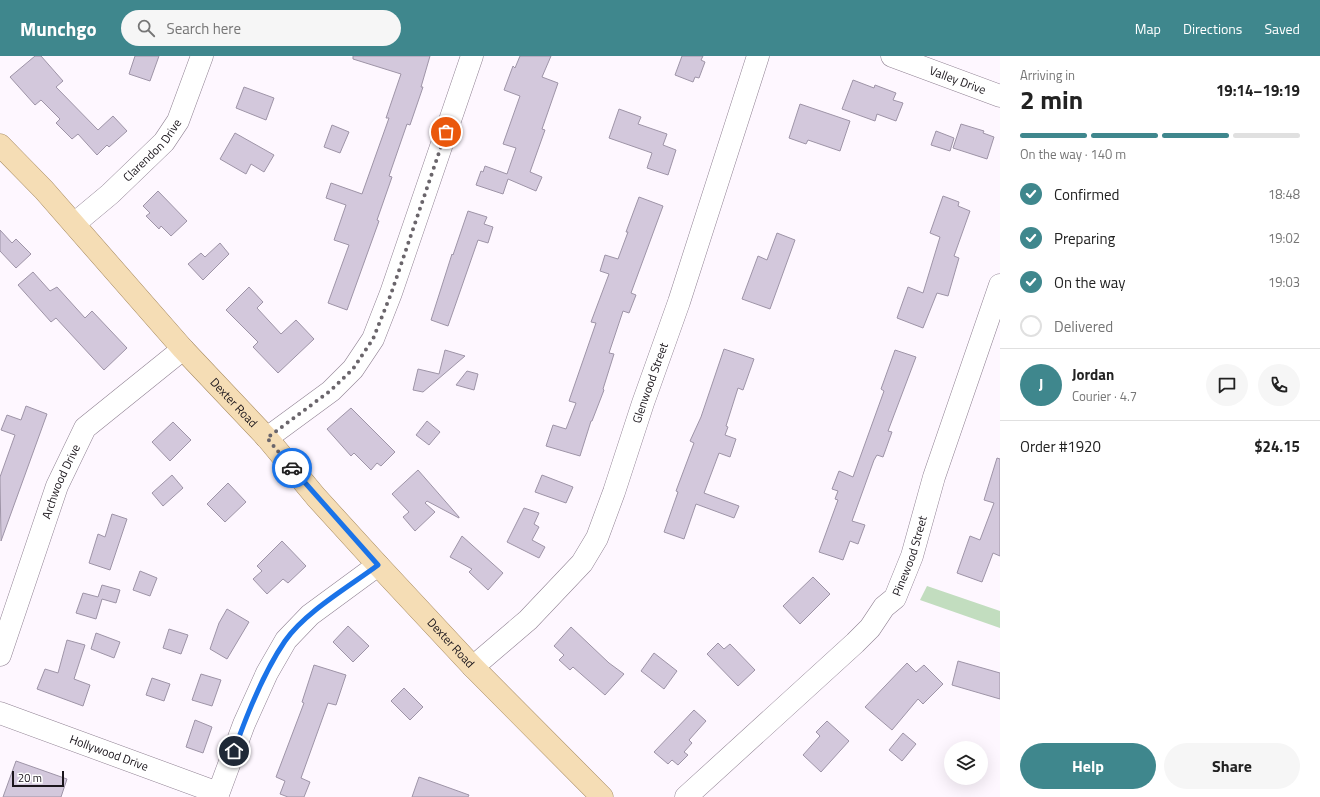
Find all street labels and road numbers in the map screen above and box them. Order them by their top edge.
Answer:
street label: Valley Drive [927,61,989,99]
street label: Clarendon Drive [118,115,186,186]
street label: Glenwood Street [627,339,673,426]
street label: Dexter Road [206,373,262,432]
street label: Archwood Drive [37,441,85,521]
street label: Pinewood Street [887,513,932,599]
street label: Dexter Road [423,614,479,672]
street label: Hollywood Drive [67,729,151,776]

